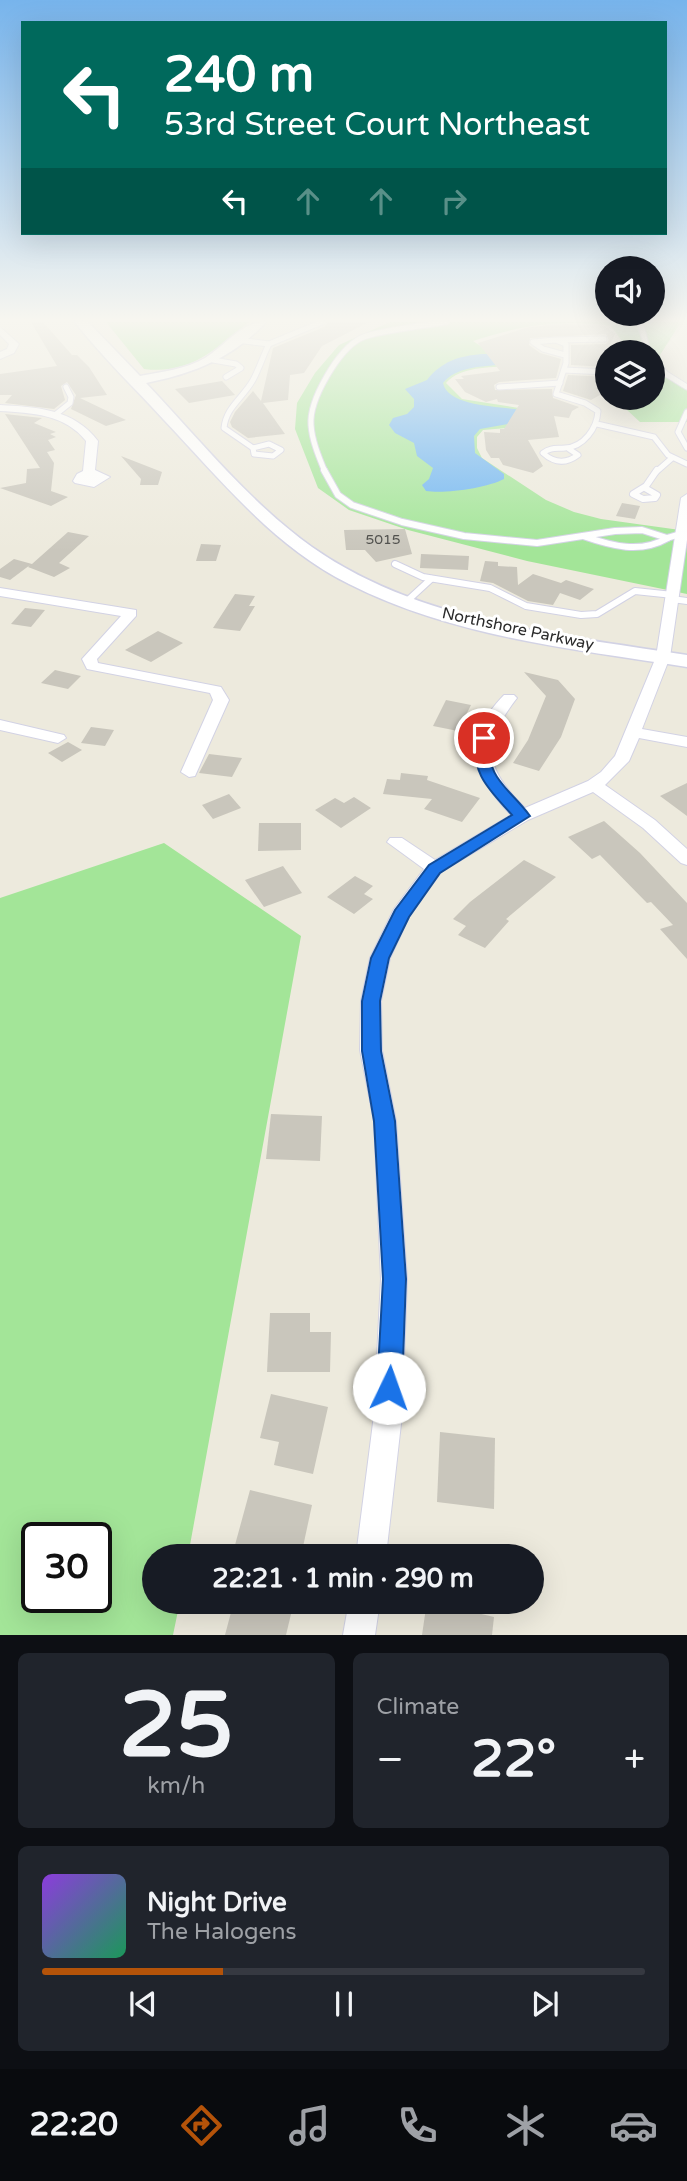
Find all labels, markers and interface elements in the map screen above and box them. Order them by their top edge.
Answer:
text: 240 m [164,46,314,105]
icon: left [49,49,140,140]
text: 53rd Street Court Northeast [164,106,590,144]
icon: left [216,182,254,220]
icon: ahead [289,182,327,220]
icon: ahead [362,182,400,220]
icon: right [435,182,473,220]
map controls [595,256,665,410]
button: sound [595,256,665,326]
button: layers [595,340,665,410]
house number: 5015 [365,531,401,548]
street label: Northshore Parkway [440,603,596,655]
pin [454,708,514,768]
icon: arrive [465,719,503,757]
position arrow [352,1351,426,1425]
speed limit sign: 30 [21,1522,112,1613]
text: 22:21 · 1 min · 290 m [212,1563,474,1594]
text: 25 [119,1671,233,1781]
text: Climate [377,1693,459,1721]
text: 22° [471,1728,556,1791]
text: − [377,1737,404,1783]
text: + [624,1737,645,1783]
text: km/h [147,1772,205,1800]
text: Night Drive [147,1887,287,1918]
text: The Halogens [147,1918,296,1946]
icon: previous [124,1985,162,2023]
icon: pause [325,1985,363,2023]
icon: next [526,1985,564,2023]
icon: directions [177,2101,226,2150]
icon: music [285,2101,334,2150]
icon: phone [393,2101,442,2150]
icon: climate [501,2101,550,2150]
icon: car [609,2101,658,2150]
text: 22:20 [29,2106,118,2144]

